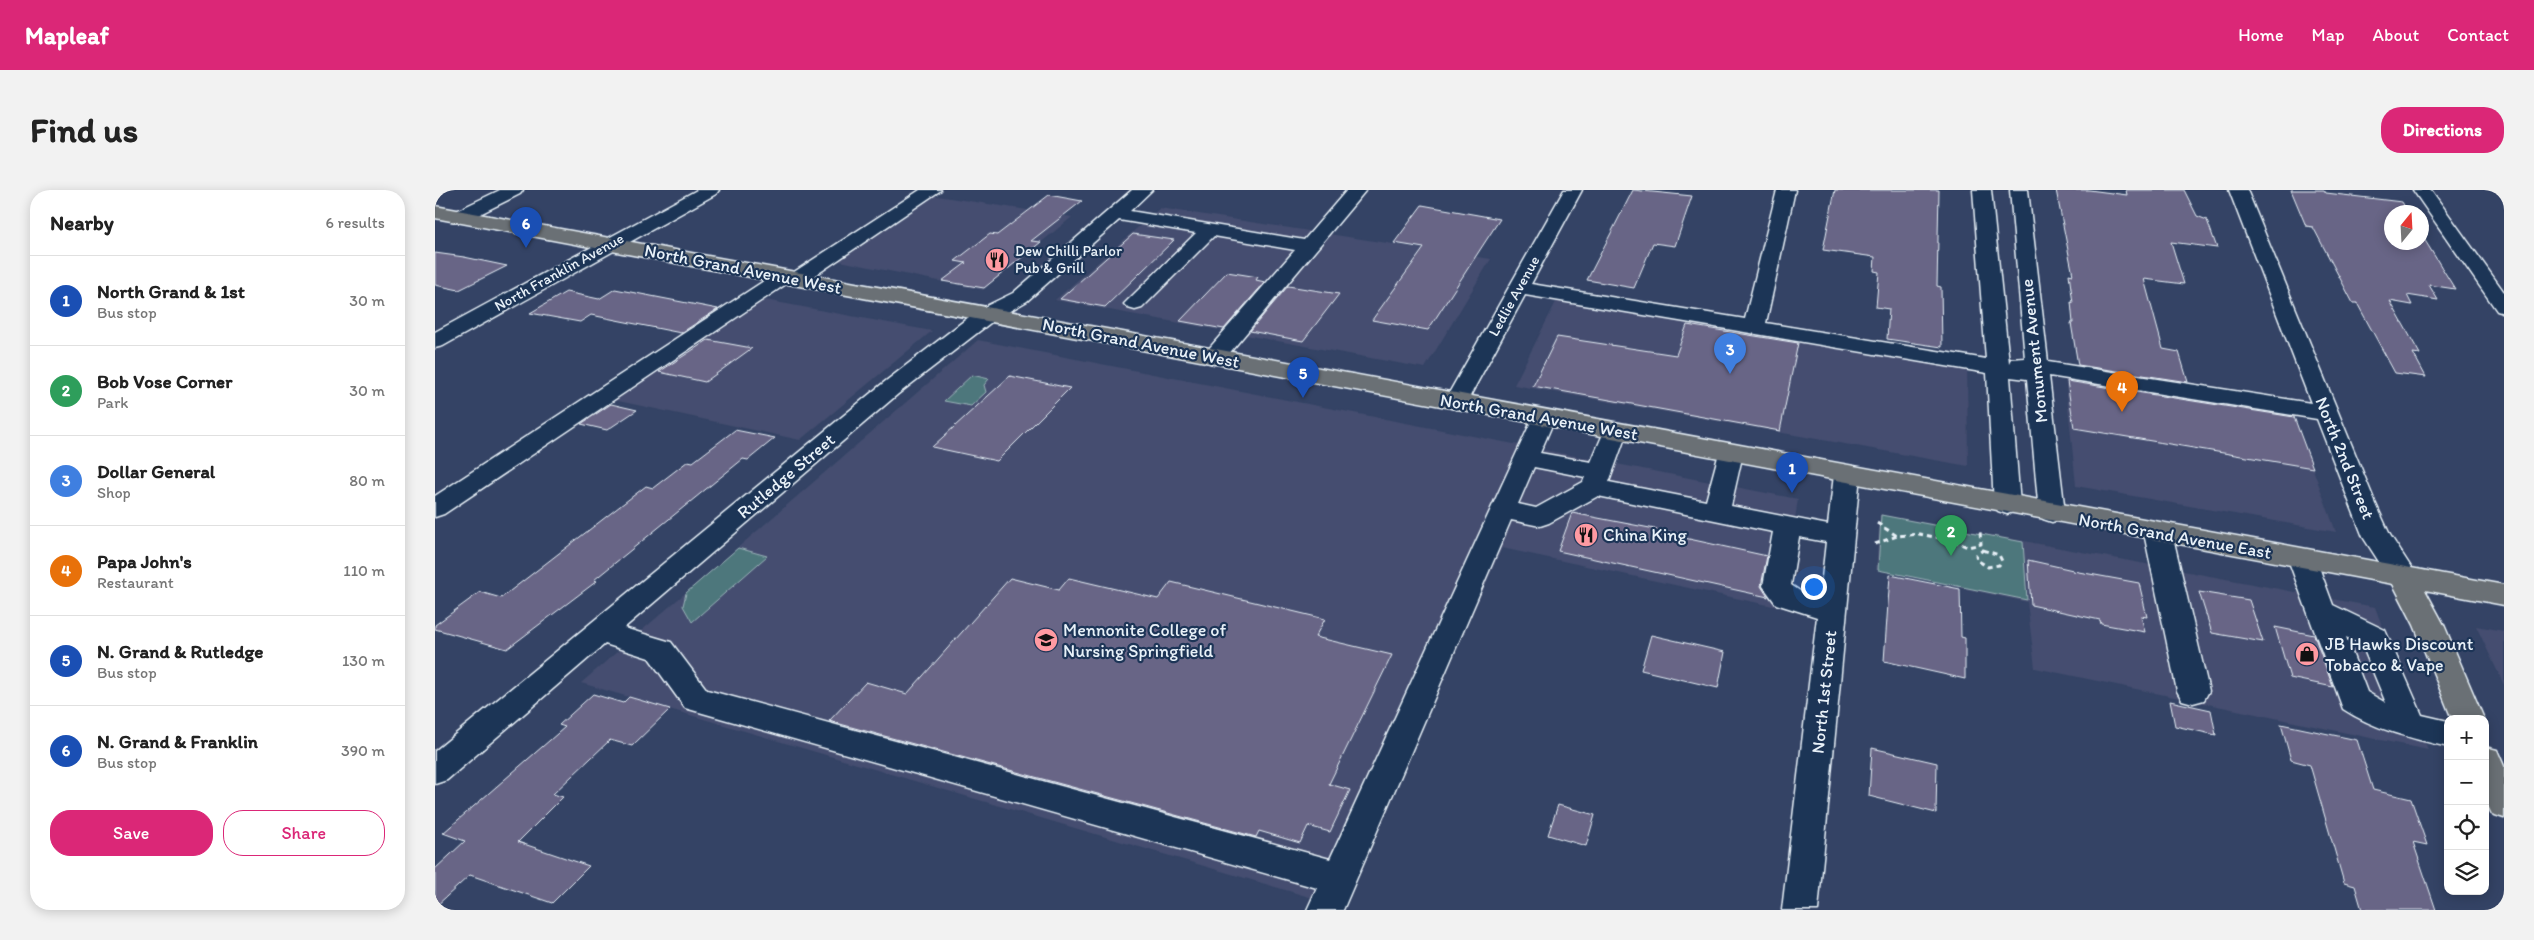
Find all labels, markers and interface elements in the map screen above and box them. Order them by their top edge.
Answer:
text: Mapleaf [25,21,109,50]
text: Home [2238,24,2284,46]
text: Map [2312,24,2345,46]
text: About [2373,24,2419,46]
text: Contact [2447,24,2509,46]
button: Directions [2381,107,2504,153]
text: Find us [30,109,138,151]
north arrow [2384,205,2429,250]
pin: 6 [510,207,542,248]
text: Nearby [50,210,114,235]
text: 6 results [325,213,385,232]
street label: North Franklin Avenue [491,229,627,315]
street label: North Grand Avenue West [643,239,844,299]
place label: Dew Chilli Parlor Pub & Grill [1015,242,1122,277]
restaurant icon: Dew Chilli Parlor Pub & Grill [984,247,1010,273]
street label: Ledlie Avenue [1484,253,1544,339]
street label: Monument Avenue [2015,278,2053,424]
text: North Grand & 1st [97,280,245,303]
text: 1 [62,291,70,310]
text: 30 m [349,291,385,310]
text: Bus stop [97,303,157,322]
street label: North Grand Avenue West [1041,313,1242,373]
pin: 3 [1714,333,1746,374]
pin: 5 [1287,357,1319,398]
text: Bob Vose Corner [97,370,232,393]
pin: 4 [2106,371,2138,412]
text: 2 [62,381,70,400]
text: 30 m [349,381,385,400]
street label: North Grand Avenue West [1438,389,1640,445]
text: Park [97,393,128,412]
street label: North 2nd Street [2310,394,2380,523]
street label: Rutledge Street [733,429,840,523]
pin: 1 [1776,452,1808,493]
text: Dollar General [97,460,215,483]
text: 3 [62,471,70,490]
text: 80 m [349,471,385,490]
text: Shop [97,483,131,502]
street label: North Grand Avenue East [2077,508,2273,564]
pin: 2 [1935,515,1967,556]
restaurant icon: China King [1573,522,1599,548]
place label: China King [1603,524,1687,546]
text: Papa John's [97,550,192,573]
text: 4 [61,561,71,580]
text: 110 m [343,561,385,580]
text: Restaurant [97,573,174,592]
your location [1801,574,1827,600]
place label: Mennonite College of Nursing Springfield [1063,619,1226,662]
school or university icon: Mennonite College of Nursing Springfield [1033,627,1059,653]
street label: North 1st Street [1807,629,1841,755]
place label: JB Hawks Discount Tobacco & Vape [2325,633,2474,676]
text: N. Grand & Rutledge [97,640,263,663]
shop icon: JB Hawks Discount Tobacco & Vape [2294,641,2320,667]
text: 5 [62,651,70,670]
text: 130 m [342,651,385,670]
text: Bus stop [97,663,157,682]
map controls [2444,715,2489,895]
button: + [2444,715,2489,760]
text: N. Grand & Franklin [97,730,258,753]
text: 6 [62,741,70,760]
text: 390 m [341,741,385,760]
text: Bus stop [97,753,157,772]
button: − [2444,760,2489,805]
button: locate [2444,805,2489,850]
button: Save [50,810,213,856]
button: Share [223,810,385,856]
button: layers [2444,850,2489,895]

